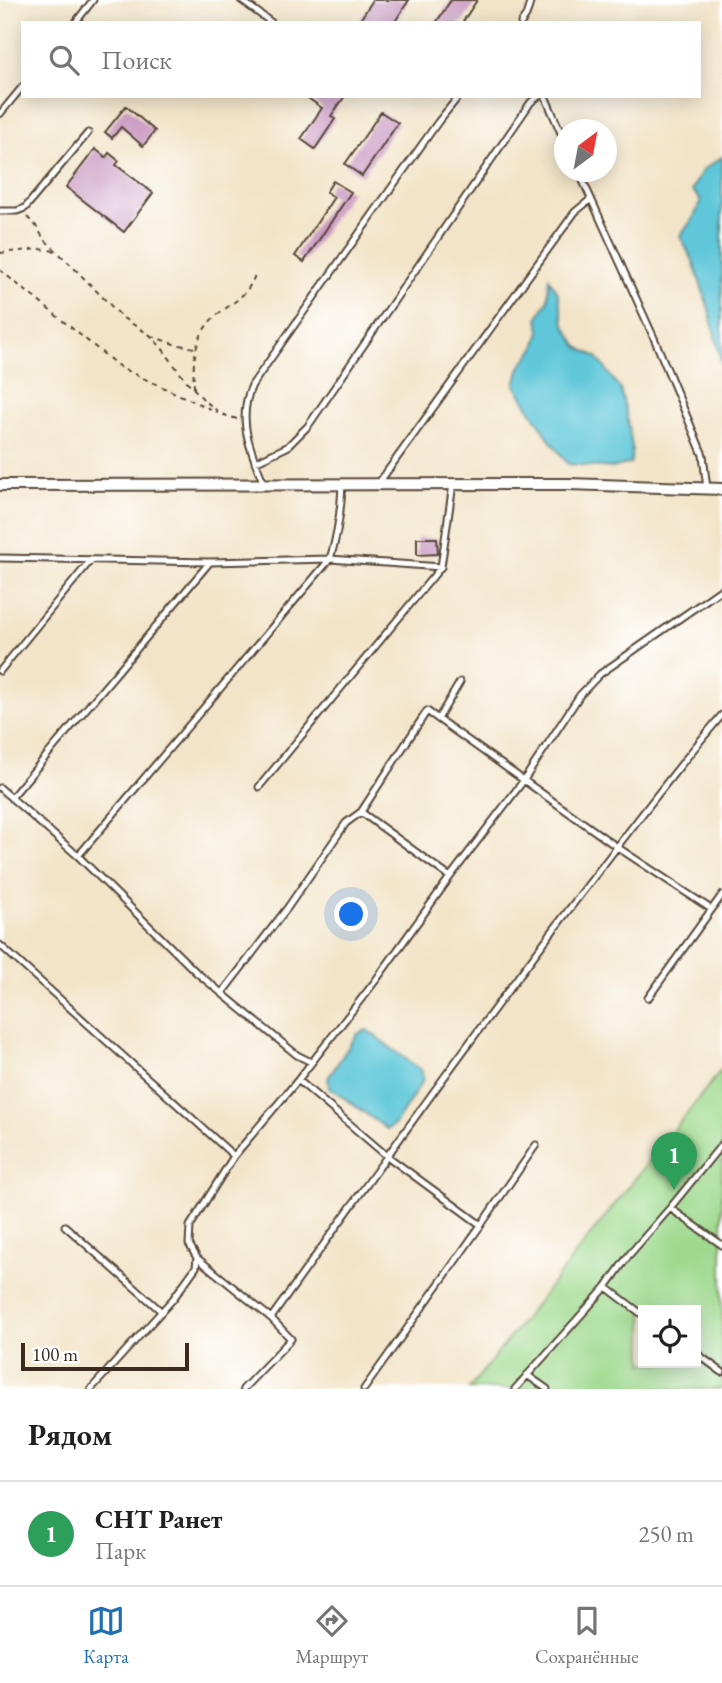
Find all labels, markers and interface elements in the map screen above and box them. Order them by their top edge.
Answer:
search box [21,21,701,98]
icon: search [45,41,83,79]
text: Поиск [101,43,172,77]
north arrow [554,119,617,182]
your location [334,897,368,931]
pin: 1 [651,1132,697,1190]
map controls [638,1305,701,1368]
button: locate [638,1305,701,1368]
scale bar [21,1340,189,1372]
text: 100 m [32,1342,78,1367]
text: Рядом [28,1415,112,1454]
text: СНТ Ранет [95,1502,223,1536]
text: 1 [45,1519,57,1549]
text: 250 m [638,1519,694,1549]
text: Парк [95,1536,146,1566]
tab: Карта [83,1602,129,1669]
tab: Маршрут [295,1602,368,1669]
tab: Сохранённые [535,1602,639,1669]

